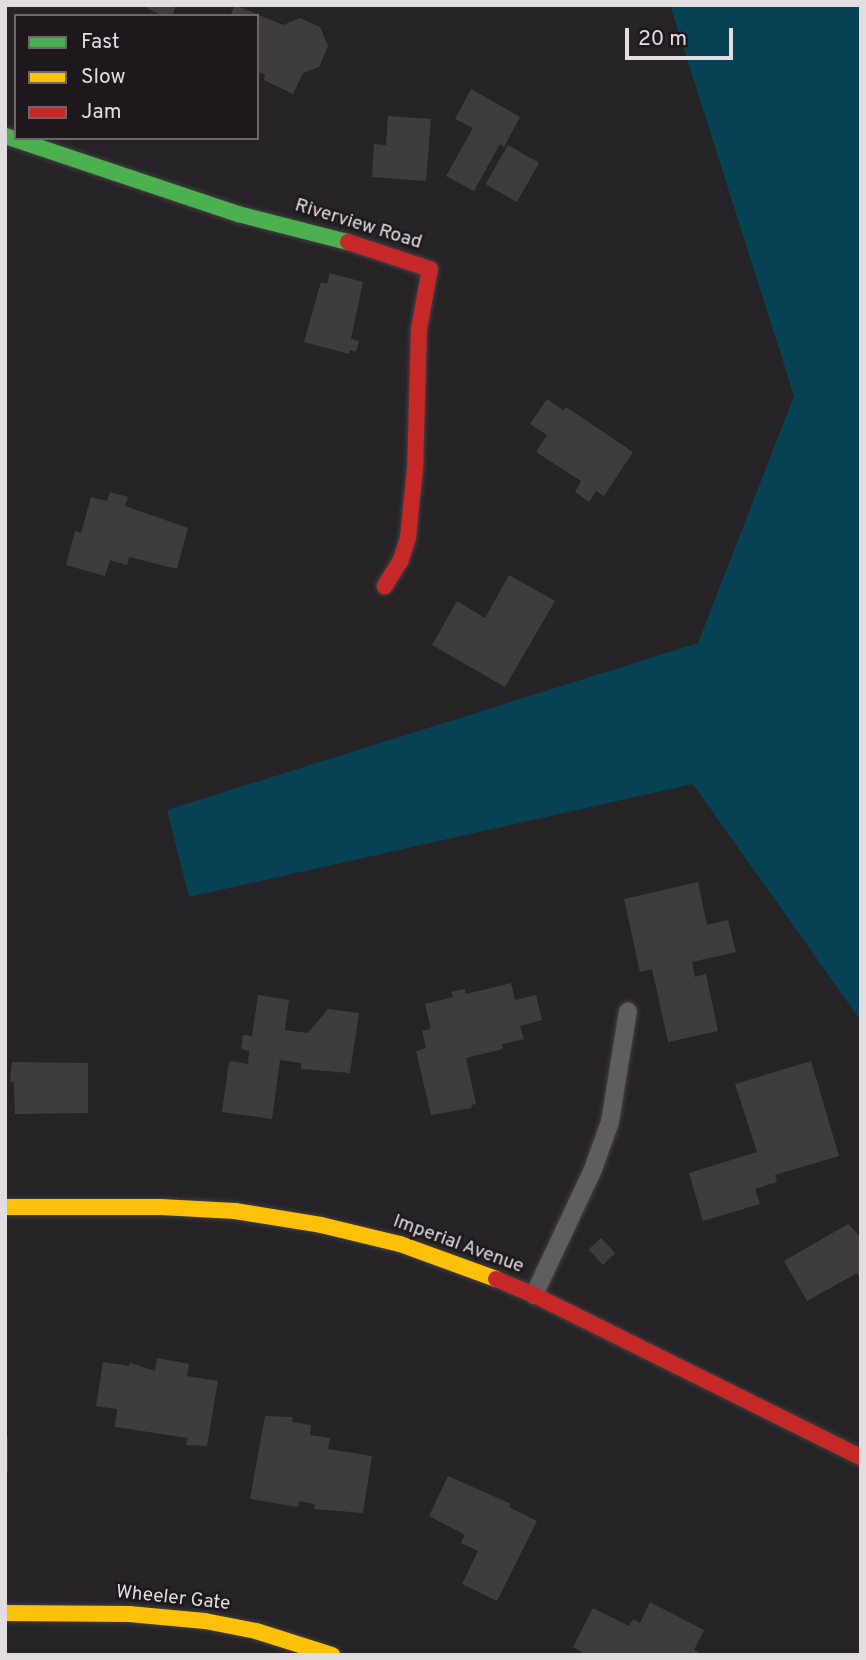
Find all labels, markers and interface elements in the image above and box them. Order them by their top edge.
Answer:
legend [14,14,259,140]
scale bar [628,14,736,58]
text: 20 m [638,26,687,53]
text: Fast [81,29,120,56]
text: Slow [81,64,126,91]
text: Jam [81,99,122,126]
street label: Riverview Road [292,195,424,255]
street label: Imperial Avenue [389,1211,527,1279]
street label: Wheeler Gate [115,1582,231,1616]

